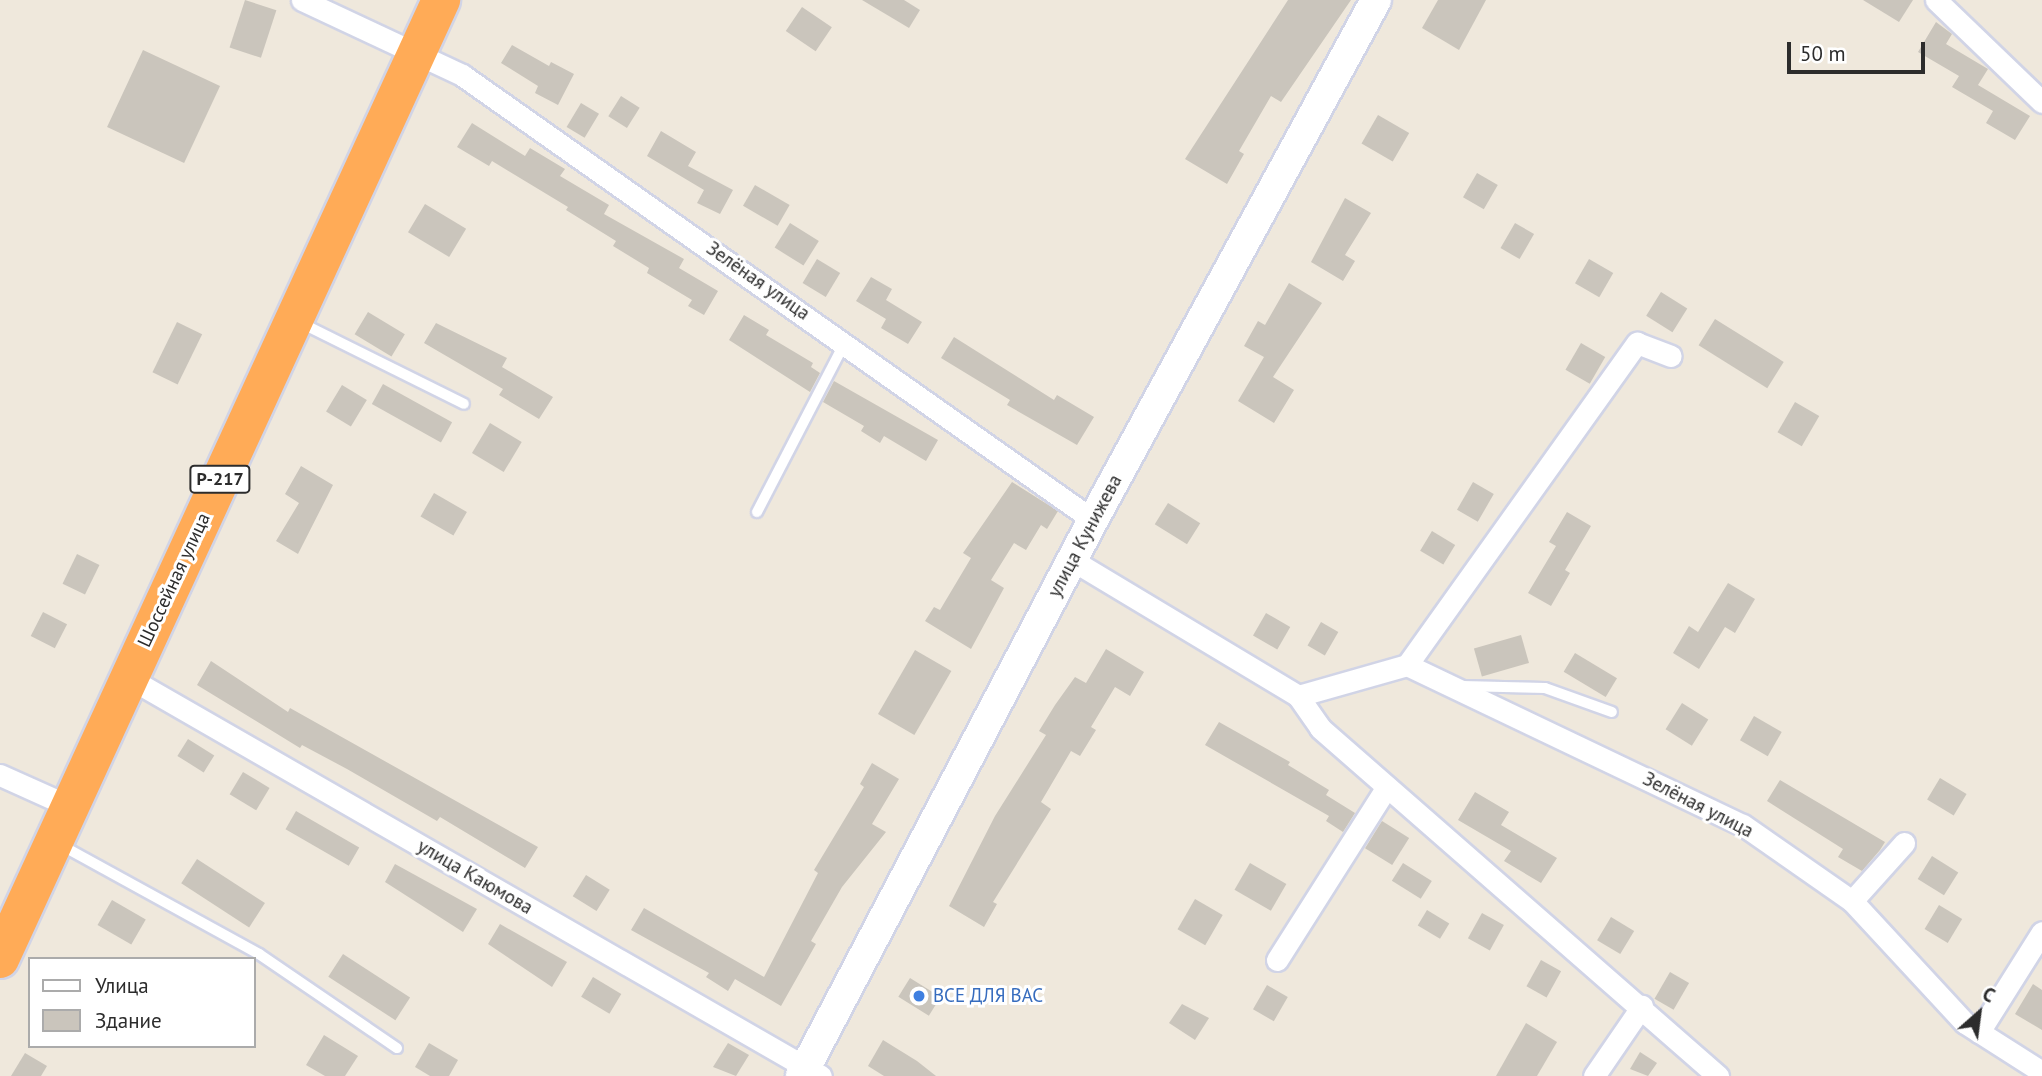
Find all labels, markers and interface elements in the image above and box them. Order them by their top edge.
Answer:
scale bar [1790,28,1928,72]
text: 50 m [1800,40,1846,67]
street label: Зелёная улица [702,237,814,325]
road number: Р-217 [188,464,252,494]
street label: улица Кунижева [1043,471,1127,601]
street label: Шоссейная улица [133,509,215,651]
street label: Зелёная улица [1639,767,1757,843]
street label: улица Каюмова [413,835,537,919]
legend [28,957,256,1048]
text: Улица [95,972,149,999]
north arrow [1944,978,2014,1048]
text: С [1979,981,1999,1008]
place label: ВСЕ ДЛЯ ВАС [933,985,1044,1007]
marker: ВСЕ ДЛЯ ВАС [911,988,927,1004]
text: Здание [95,1007,162,1034]

